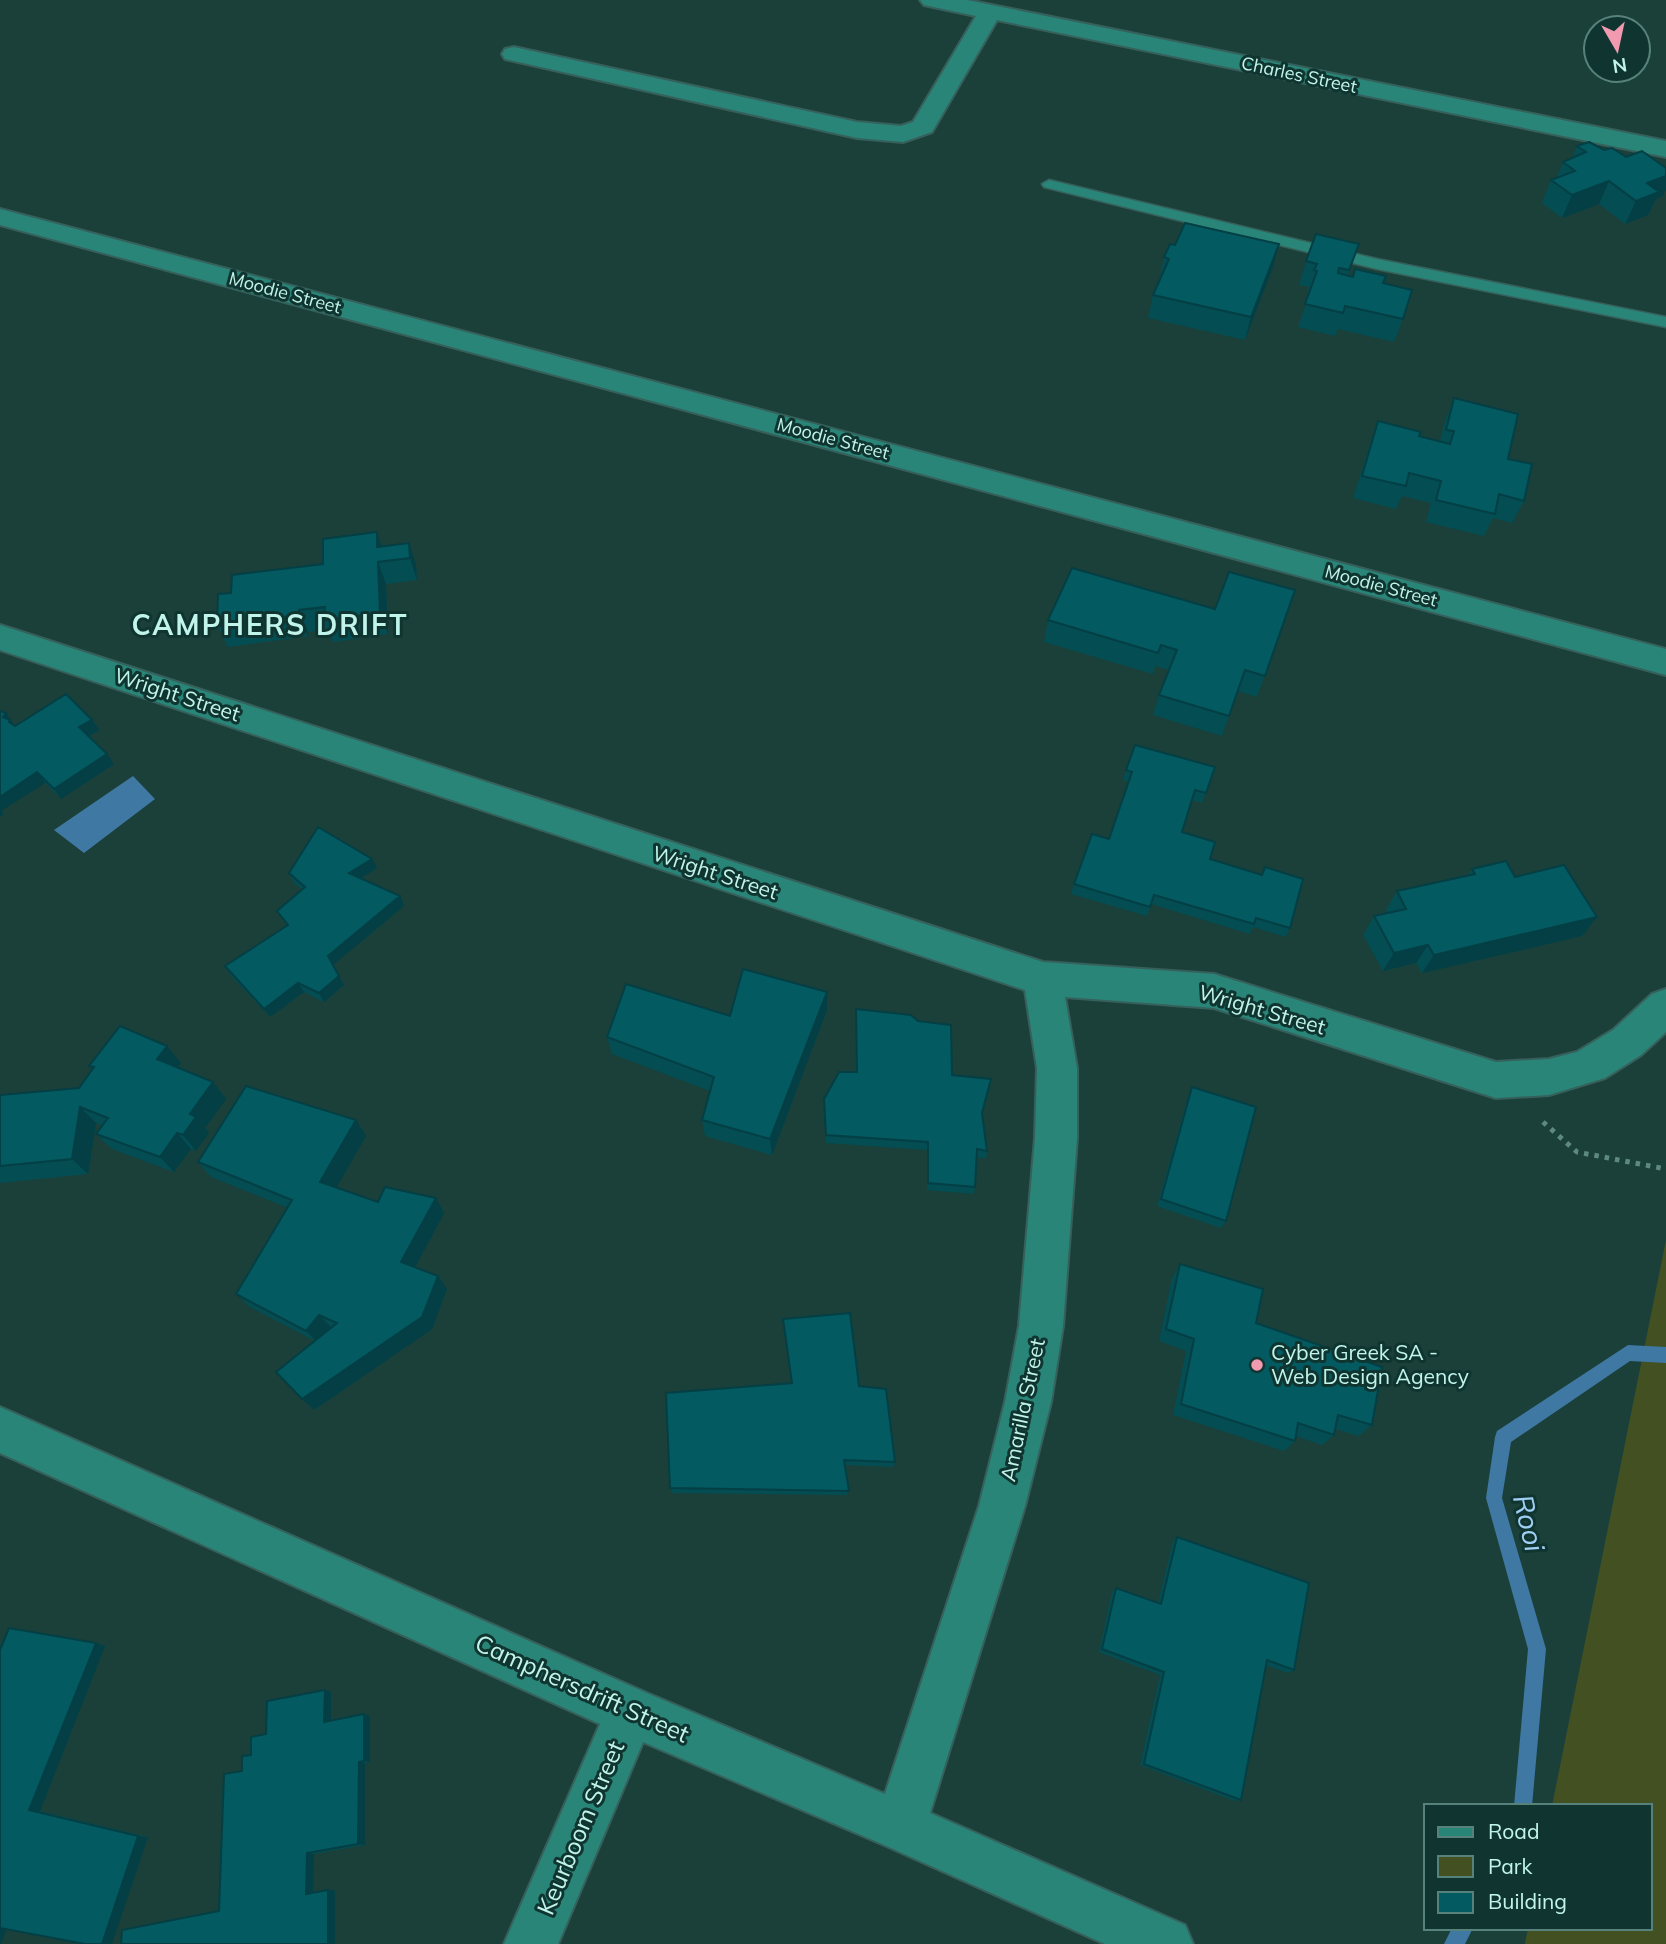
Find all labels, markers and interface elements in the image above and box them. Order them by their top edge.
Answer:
north arrow [1582,14,1652,84]
street label: Charles Street [1239,51,1359,98]
text: N [1611,53,1629,79]
street label: Moodie Street [226,266,344,319]
street label: Moodie Street [774,412,892,465]
street label: Moodie Street [1322,559,1440,612]
district label: CAMPHERS DRIFT [132,607,408,642]
street label: Wright Street [111,661,243,727]
street label: Wright Street [649,839,781,905]
street label: Wright Street [1196,979,1329,1040]
street label: Amarilla Street [994,1336,1050,1484]
place label: Cyber Greek SA - Web Design Agency [1271,1339,1469,1389]
marker: Cyber Greek SA - Web Design Agency [1249,1357,1265,1373]
water label: Rooi [1506,1491,1553,1555]
street label: Camphersdrift Street [471,1627,694,1749]
street label: Keurboom Street [530,1736,630,1919]
legend [1424,1804,1652,1930]
text: Road [1488,1818,1539,1844]
text: Park [1488,1853,1532,1879]
text: Building [1488,1888,1567,1914]

